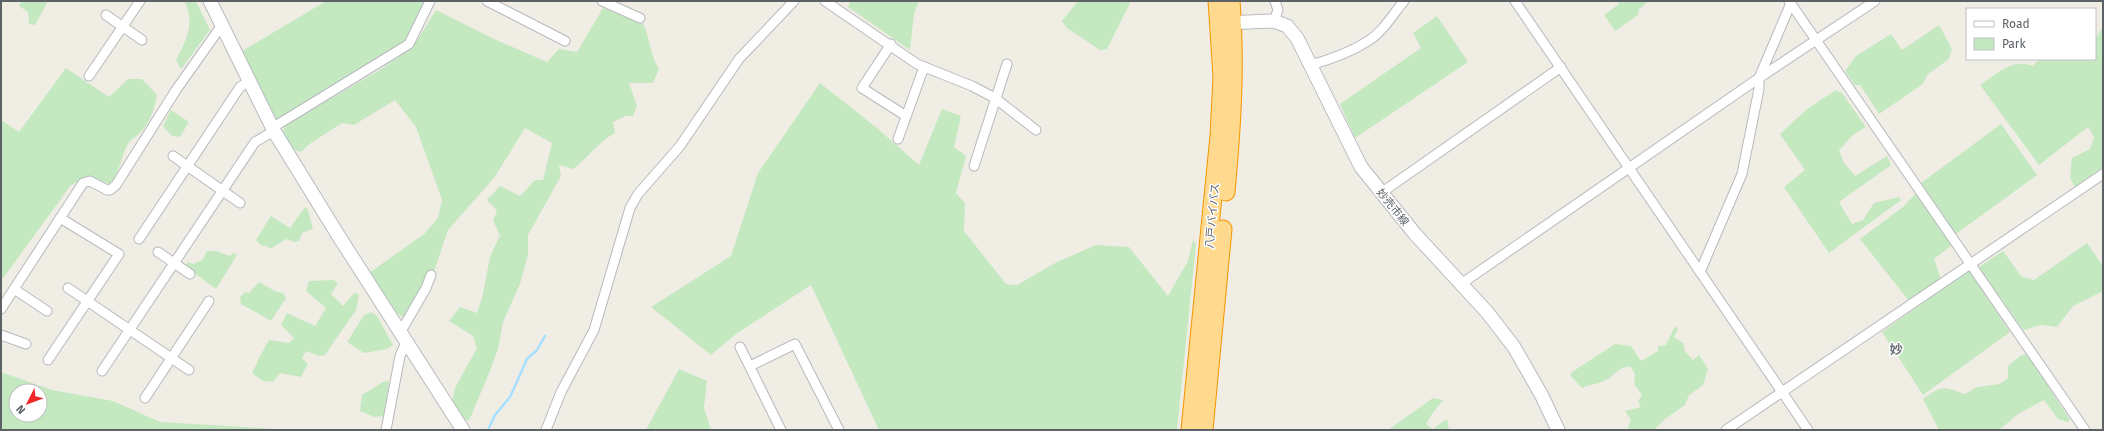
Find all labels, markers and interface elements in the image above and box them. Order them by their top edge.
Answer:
legend [1966,8,2096,60]
text: Road [2002,17,2030,31]
text: Park [2002,37,2026,51]
street label: 八戸バイパス [1203,183,1222,249]
street label: 妙売市線 [1374,186,1412,229]
district label: 妙 [1889,342,1903,357]
north arrow [8,383,48,423]
text: N [14,402,28,416]

